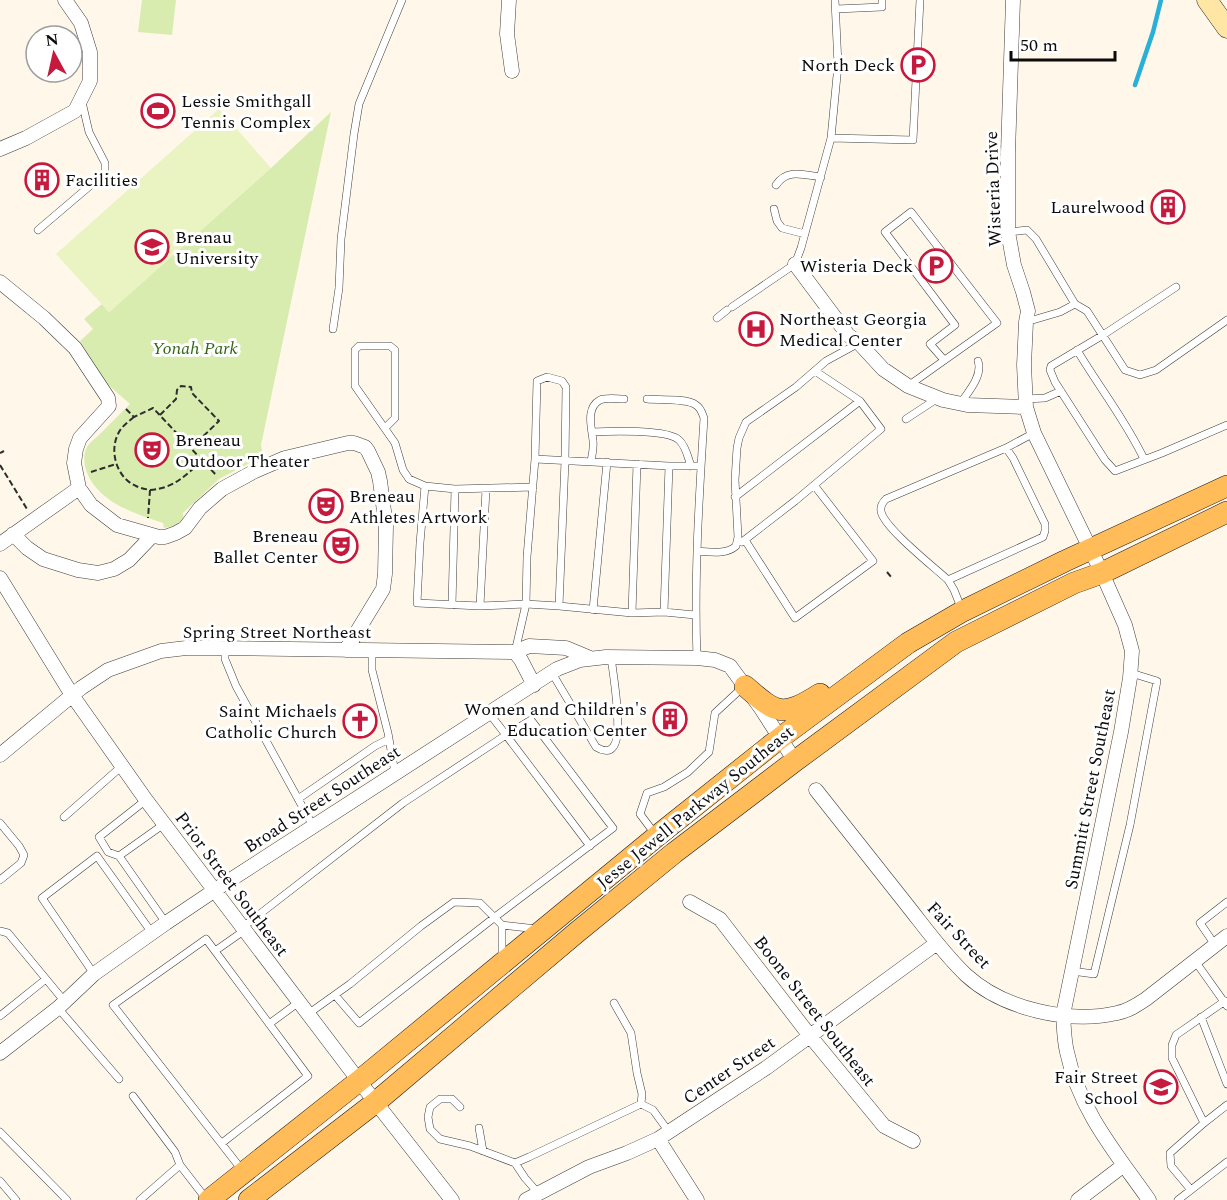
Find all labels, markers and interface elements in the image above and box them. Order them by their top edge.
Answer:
north arrow [24,24,84,84]
scale bar [1011,24,1114,62]
text: N [44,27,60,53]
text: 50 m [1020,32,1058,59]
parking icon: North Deck [900,47,936,83]
place label: North Deck [801,52,895,79]
place label: Lessie Smithgall Tennis Complex [181,88,312,136]
sports icon: Lessie Smithgall Tennis Complex [140,93,176,129]
street label: Wisteria Drive [978,131,1009,247]
building icon: Facilities [24,162,60,198]
place label: Facilities [65,167,138,194]
building icon: Laurelwood [1150,189,1186,225]
place label: Laurelwood [1050,194,1145,221]
place label: Brenau University [175,224,260,272]
school or university icon: Brenau University [134,229,170,265]
parking icon: Wisteria Deck [918,248,954,284]
place label: Wisteria Deck [800,253,913,280]
place label: Northeast Georgia Medical Center [779,306,927,354]
hospital icon: Northeast Georgia Medical Center [738,311,774,347]
park label: Yonah Park [152,335,239,362]
place label: Breneau Outdoor Theater [175,427,310,475]
theatre icon: Breneau Outdoor Theater [134,432,170,468]
place label: Breneau Athletes Artwork [349,483,488,531]
theatre icon: Breneau Athletes Artwork [308,488,344,524]
place label: Breneau Ballet Center [213,523,318,571]
theatre icon: Breneau Ballet Center [323,528,359,564]
street label: Spring Street Northeast [183,619,371,646]
street label: Summitt Street Southeast [1058,687,1123,891]
place label: Women and Children's Education Center [464,696,647,744]
place label: Saint Michaels Catholic Church [205,698,337,746]
building icon: Women and Children's Education Center [652,701,688,737]
church icon: Saint Michaels Catholic Church [342,703,378,739]
street label: Jesse Jewell Parkway Southeast [591,719,800,896]
street label: Broad Street Southeast [239,739,406,860]
street label: Prior Street Southeast [168,806,295,962]
street label: Fair Street [920,895,997,975]
street label: Boone Street Southeast [747,930,882,1093]
street label: Center Street [678,1030,781,1111]
place label: Fair Street School [1054,1064,1138,1112]
school or university icon: Fair Street School [1143,1069,1179,1105]

